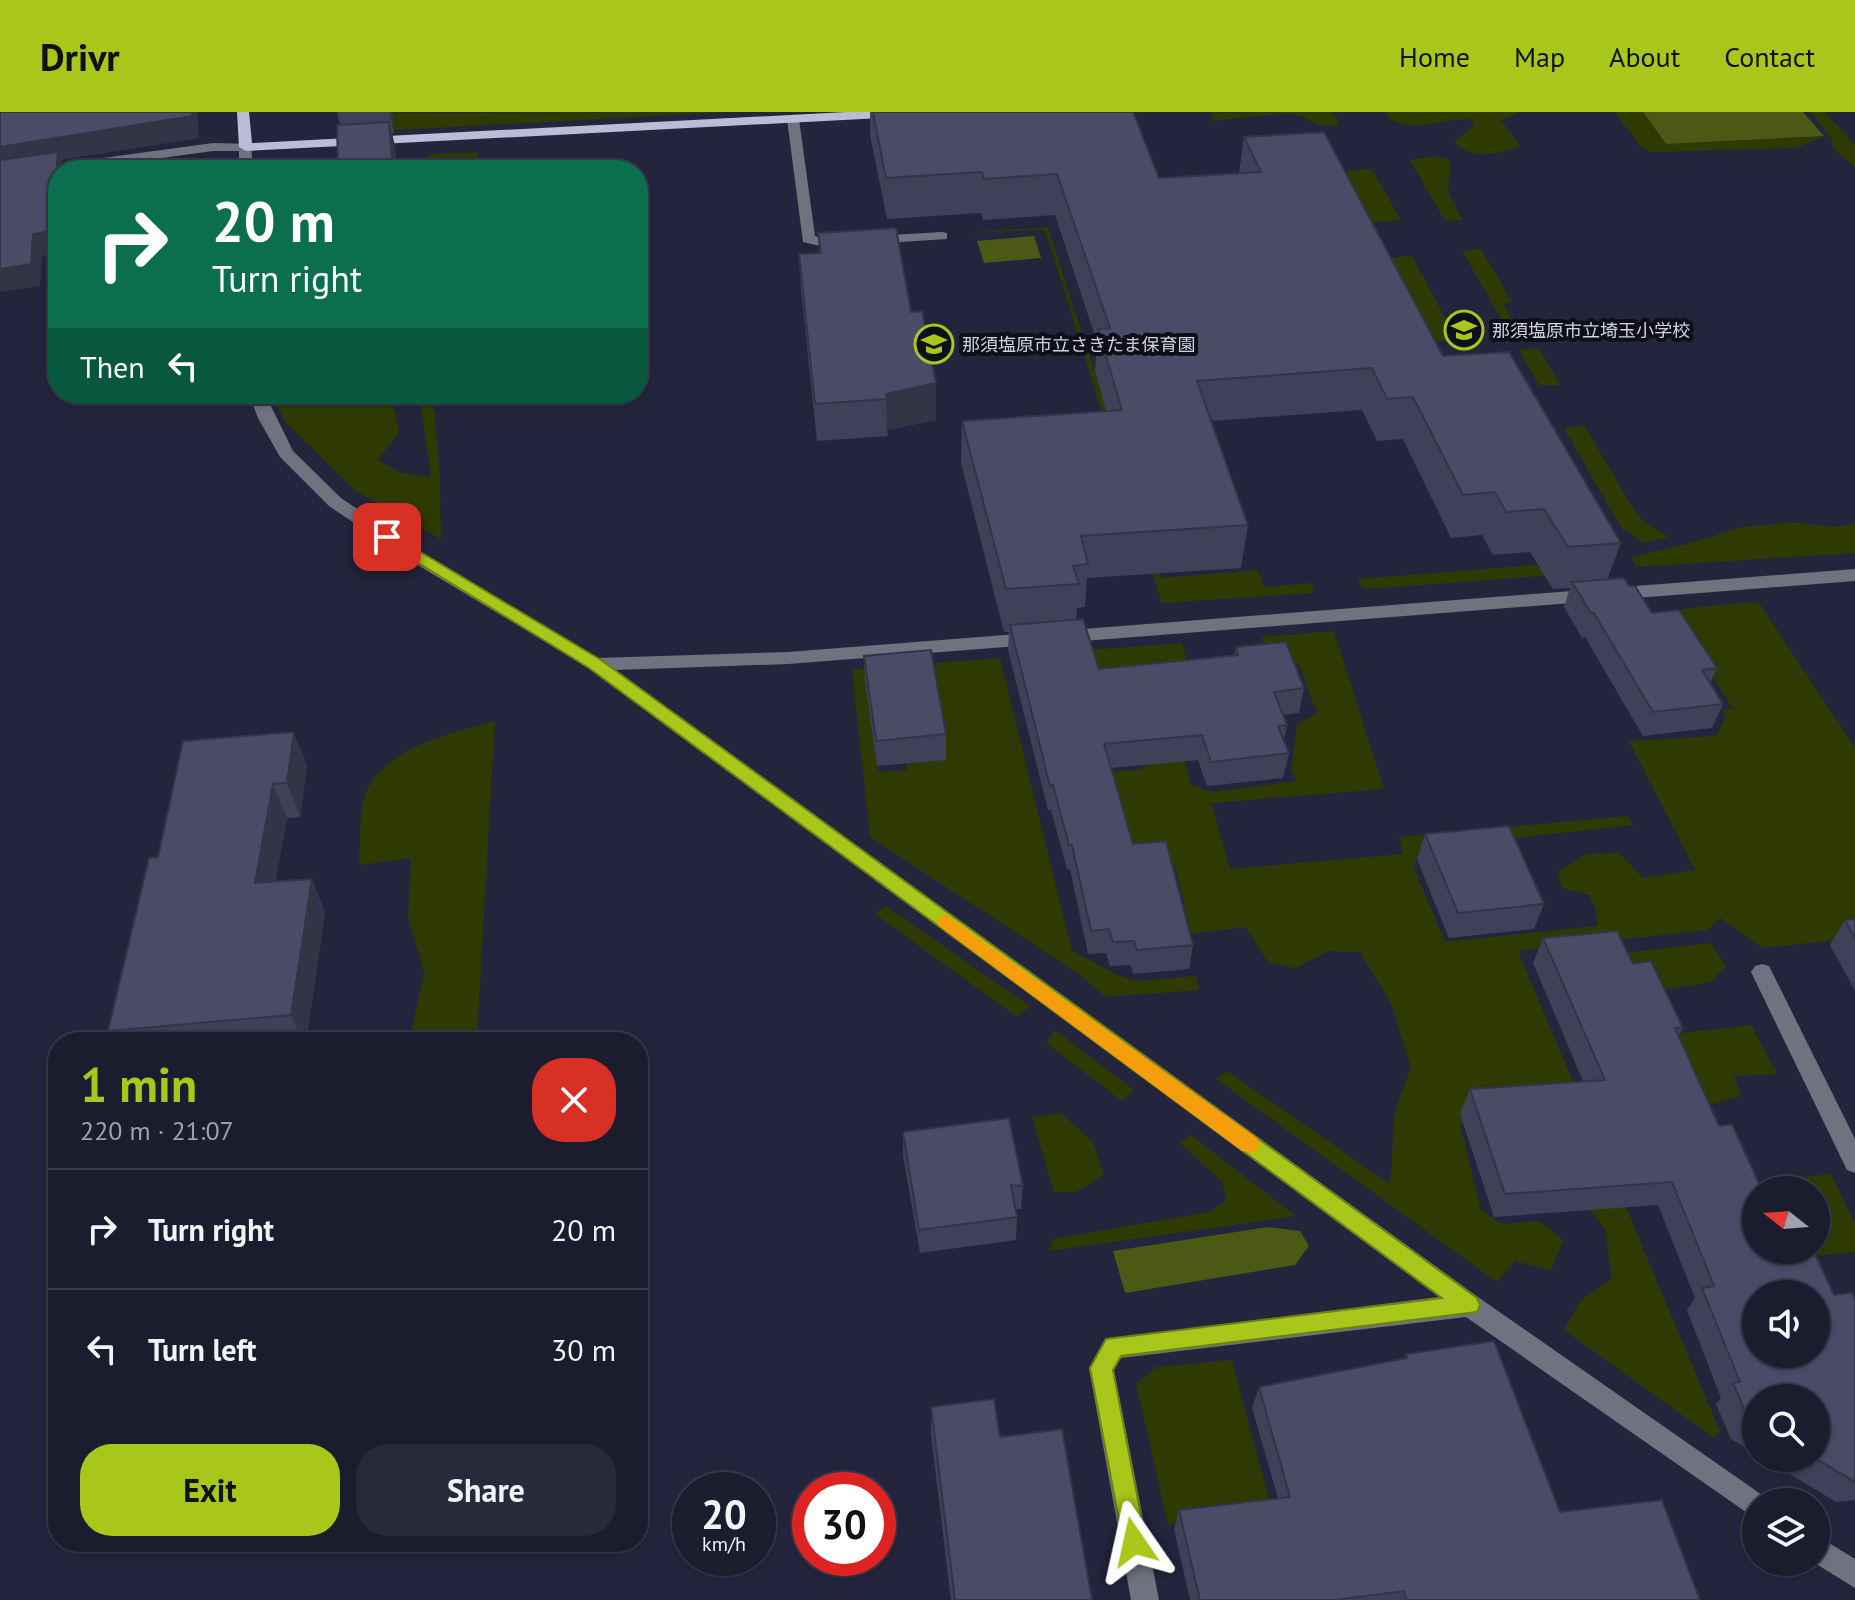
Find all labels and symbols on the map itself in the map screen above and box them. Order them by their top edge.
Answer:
school or university icon: 那須塩原市立埼玉小学校 [1443,309,1485,351]
place label: 那須塩原市立埼玉小学校 [1492,319,1690,342]
school or university icon: 那須塩原市立さきたま保育園 [913,323,955,365]
place label: 那須塩原市立さきたま保育園 [962,333,1195,356]
pin [353,503,421,571]
north arrow [1742,1176,1830,1264]
speed limit sign: 30 [792,1472,896,1576]
position arrow [1092,1500,1176,1584]

